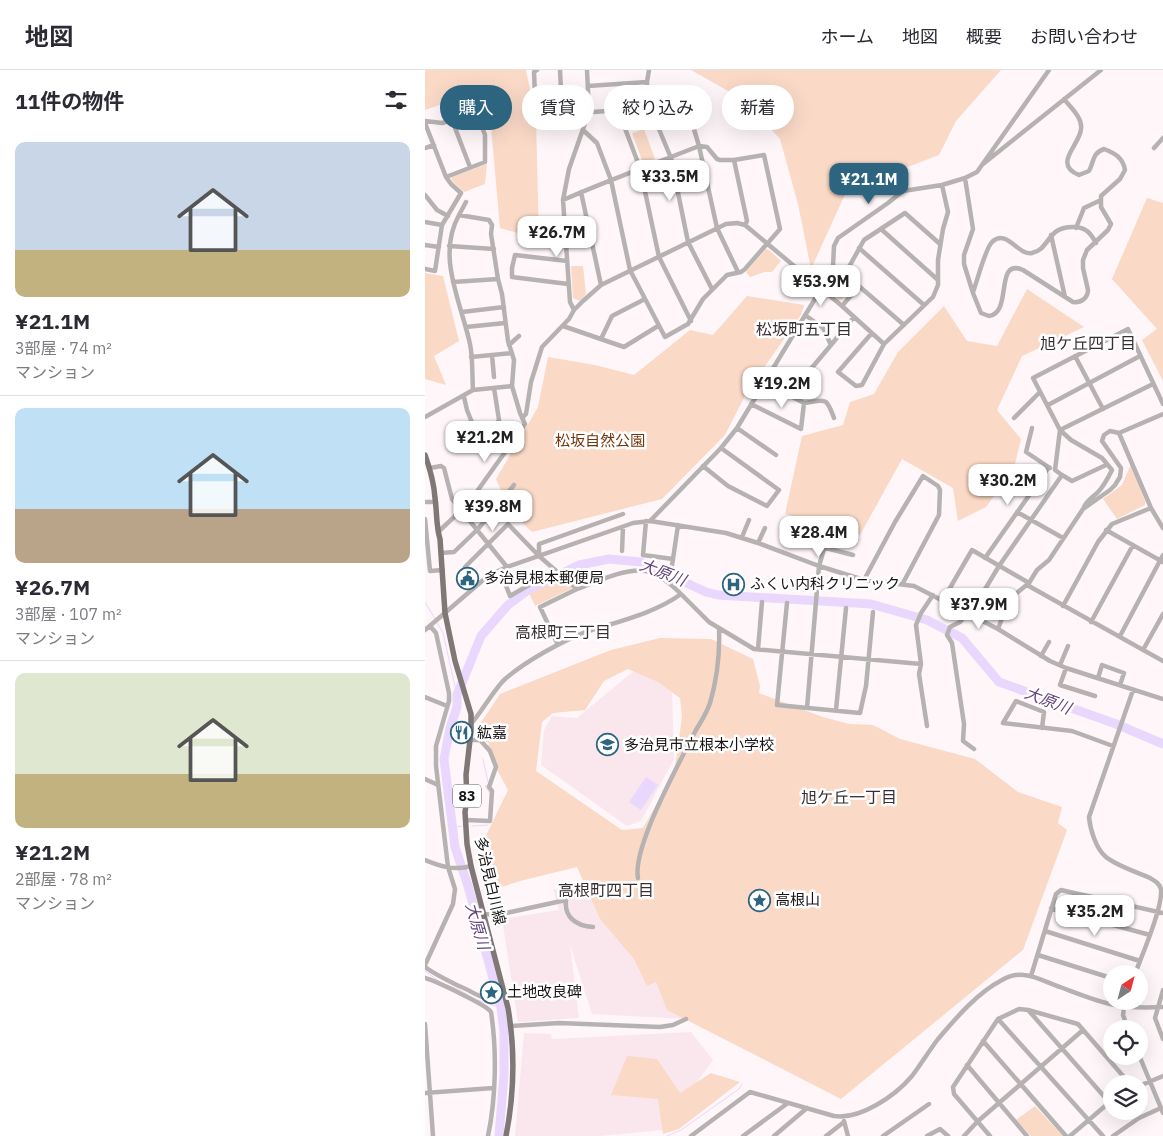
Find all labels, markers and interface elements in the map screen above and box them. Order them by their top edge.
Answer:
text: 地図 [25,20,73,52]
text: ホーム [821,25,874,48]
text: 地図 [902,25,938,48]
text: 概要 [966,25,1002,48]
text: お問い合わせ [1030,25,1138,48]
chip: 購入 [440,85,512,130]
chip: 賃貸 [522,85,594,130]
chip: 絞り込み [604,85,712,130]
chip: 新着 [722,85,794,130]
icon: filters [382,86,410,114]
text: 11件の物件 [15,87,124,115]
pin: ¥33.5M [629,160,711,202]
pin: ¥21.1M [828,162,910,205]
text: ¥33.5M [641,166,699,186]
text: ¥21.1M [840,169,898,189]
icon: home [168,175,258,265]
pin: ¥26.7M [516,216,598,258]
text: ¥26.7M [528,222,586,242]
pin: ¥53.9M [780,264,862,307]
text: ¥53.9M [792,271,850,291]
text: ¥21.1M [15,307,90,335]
district label: 松坂町五丁目 [756,319,852,339]
district label: 旭ケ丘四丁目 [1040,333,1136,353]
text: 3部屋 · 74 m² [15,338,112,358]
text: マンション [15,362,95,382]
pin: ¥19.2M [741,366,823,409]
text: ¥19.2M [753,373,811,393]
pin: ¥21.2M [444,420,526,463]
text: ¥21.2M [456,427,514,447]
park label: 松坂自然公園 [555,431,645,450]
icon: home [168,440,258,530]
pin: ¥30.2M [967,464,1049,506]
text: ¥30.2M [979,470,1037,490]
pin: ¥39.8M [452,490,534,532]
text: ¥39.8M [464,496,522,516]
pin: ¥28.4M [778,516,860,558]
text: ¥28.4M [790,522,848,542]
water label: 大原川 [637,554,691,591]
public building icon: 多治見根本郵便局 [456,566,480,590]
place label: 多治見根本郵便局 [484,568,604,587]
hospital icon: ふくい内科クリニック [722,572,746,596]
text: ¥26.7M [15,573,90,601]
place label: ふくい内科クリニック [750,574,900,593]
pin: ¥37.9M [938,588,1020,630]
text: ¥37.9M [950,594,1008,614]
text: 3部屋 · 107 m² [15,604,121,624]
district label: 高根町三丁目 [515,622,611,642]
text: マンション [15,628,95,648]
water label: 大原川 [1022,682,1076,719]
icon: home [168,705,258,795]
restaurant icon: 紘嘉 [449,721,473,745]
place label: 紘嘉 [477,723,507,742]
school or university icon: 多治見市立根本小学校 [596,733,620,757]
place label: 多治見市立根本小学校 [624,735,774,754]
road number: 83 [453,784,481,808]
district label: 旭ケ丘一丁目 [801,787,897,807]
street label: 多治見白川線 [471,835,510,927]
text: ¥21.2M [15,838,90,866]
text: 2部屋 · 78 m² [15,869,112,889]
district label: 高根町四丁目 [558,880,654,900]
place icon: 高根山 [747,888,771,912]
place label: 高根山 [775,890,820,909]
text: マンション [15,893,95,913]
pin: ¥35.2M [1054,894,1136,937]
water label: 大原川 [462,900,495,954]
text: ¥35.2M [1066,901,1124,921]
north arrow [1103,965,1147,1010]
map controls [1103,965,1148,1120]
place icon: 土地改良碑 [479,980,503,1004]
place label: 土地改良碑 [507,982,582,1001]
button: locate [1103,1020,1148,1065]
button: layers [1103,1075,1148,1120]

